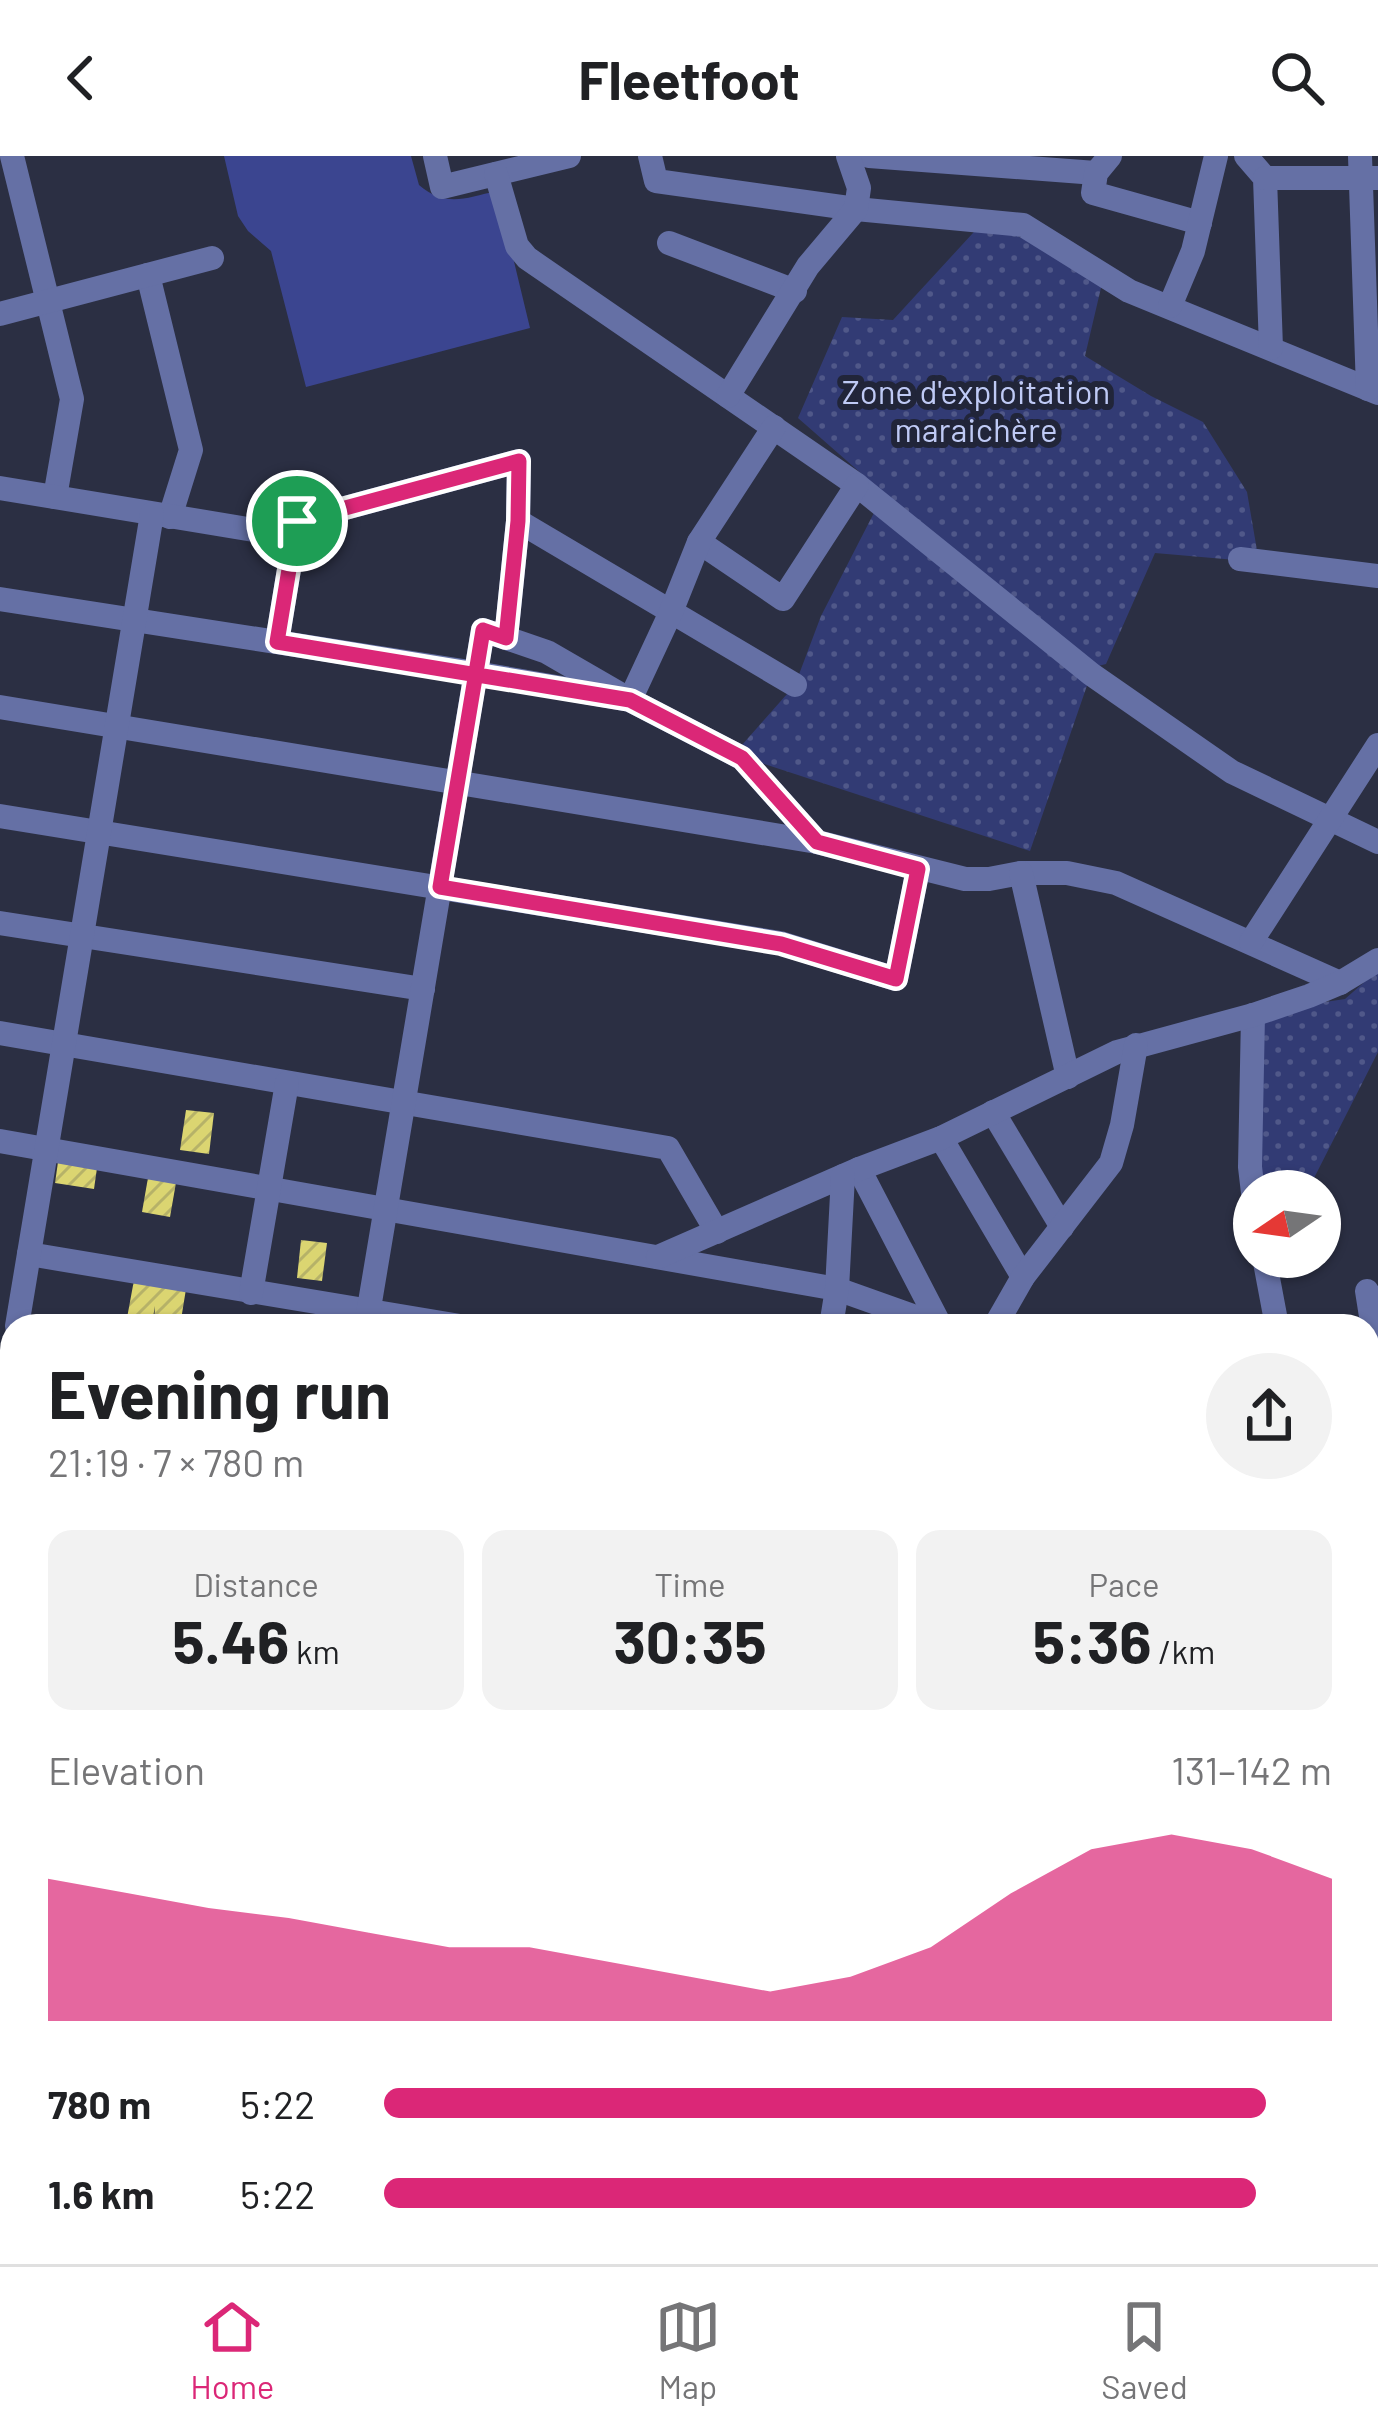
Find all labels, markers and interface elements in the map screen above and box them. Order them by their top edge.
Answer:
icon: back [48,45,114,111]
icon: search [1264,45,1330,111]
text: Fleetfoot [578,46,800,111]
park label: Zone d'exploitation maraichère [842,371,1110,449]
pin [246,470,348,572]
icon: arrive [264,488,330,554]
north arrow [1233,1170,1341,1278]
map controls [1233,1170,1341,1278]
text: Evening run [48,1353,391,1432]
button: share [1206,1353,1332,1479]
text: 21:19 · 7 × 780 m [48,1438,304,1485]
text: Distance [193,1564,319,1604]
text: Time [654,1564,726,1604]
text: Pace [1089,1564,1159,1604]
text: 5.46 [172,1604,289,1676]
text: 30:35 [613,1604,767,1676]
text: 5:36 [1033,1604,1152,1676]
text: km [289,1631,340,1671]
text: /km [1152,1631,1215,1671]
text: Elevation [48,1746,205,1793]
text: 131–142 m [1171,1746,1332,1793]
text: 780 m [48,2080,151,2127]
text: 5:22 [240,2080,315,2127]
text: 1.6 km [48,2170,154,2217]
text: 5:22 [240,2170,315,2217]
tab: Home [190,2294,274,2406]
tab: Map [655,2294,721,2406]
tab: Saved [1101,2294,1188,2406]

